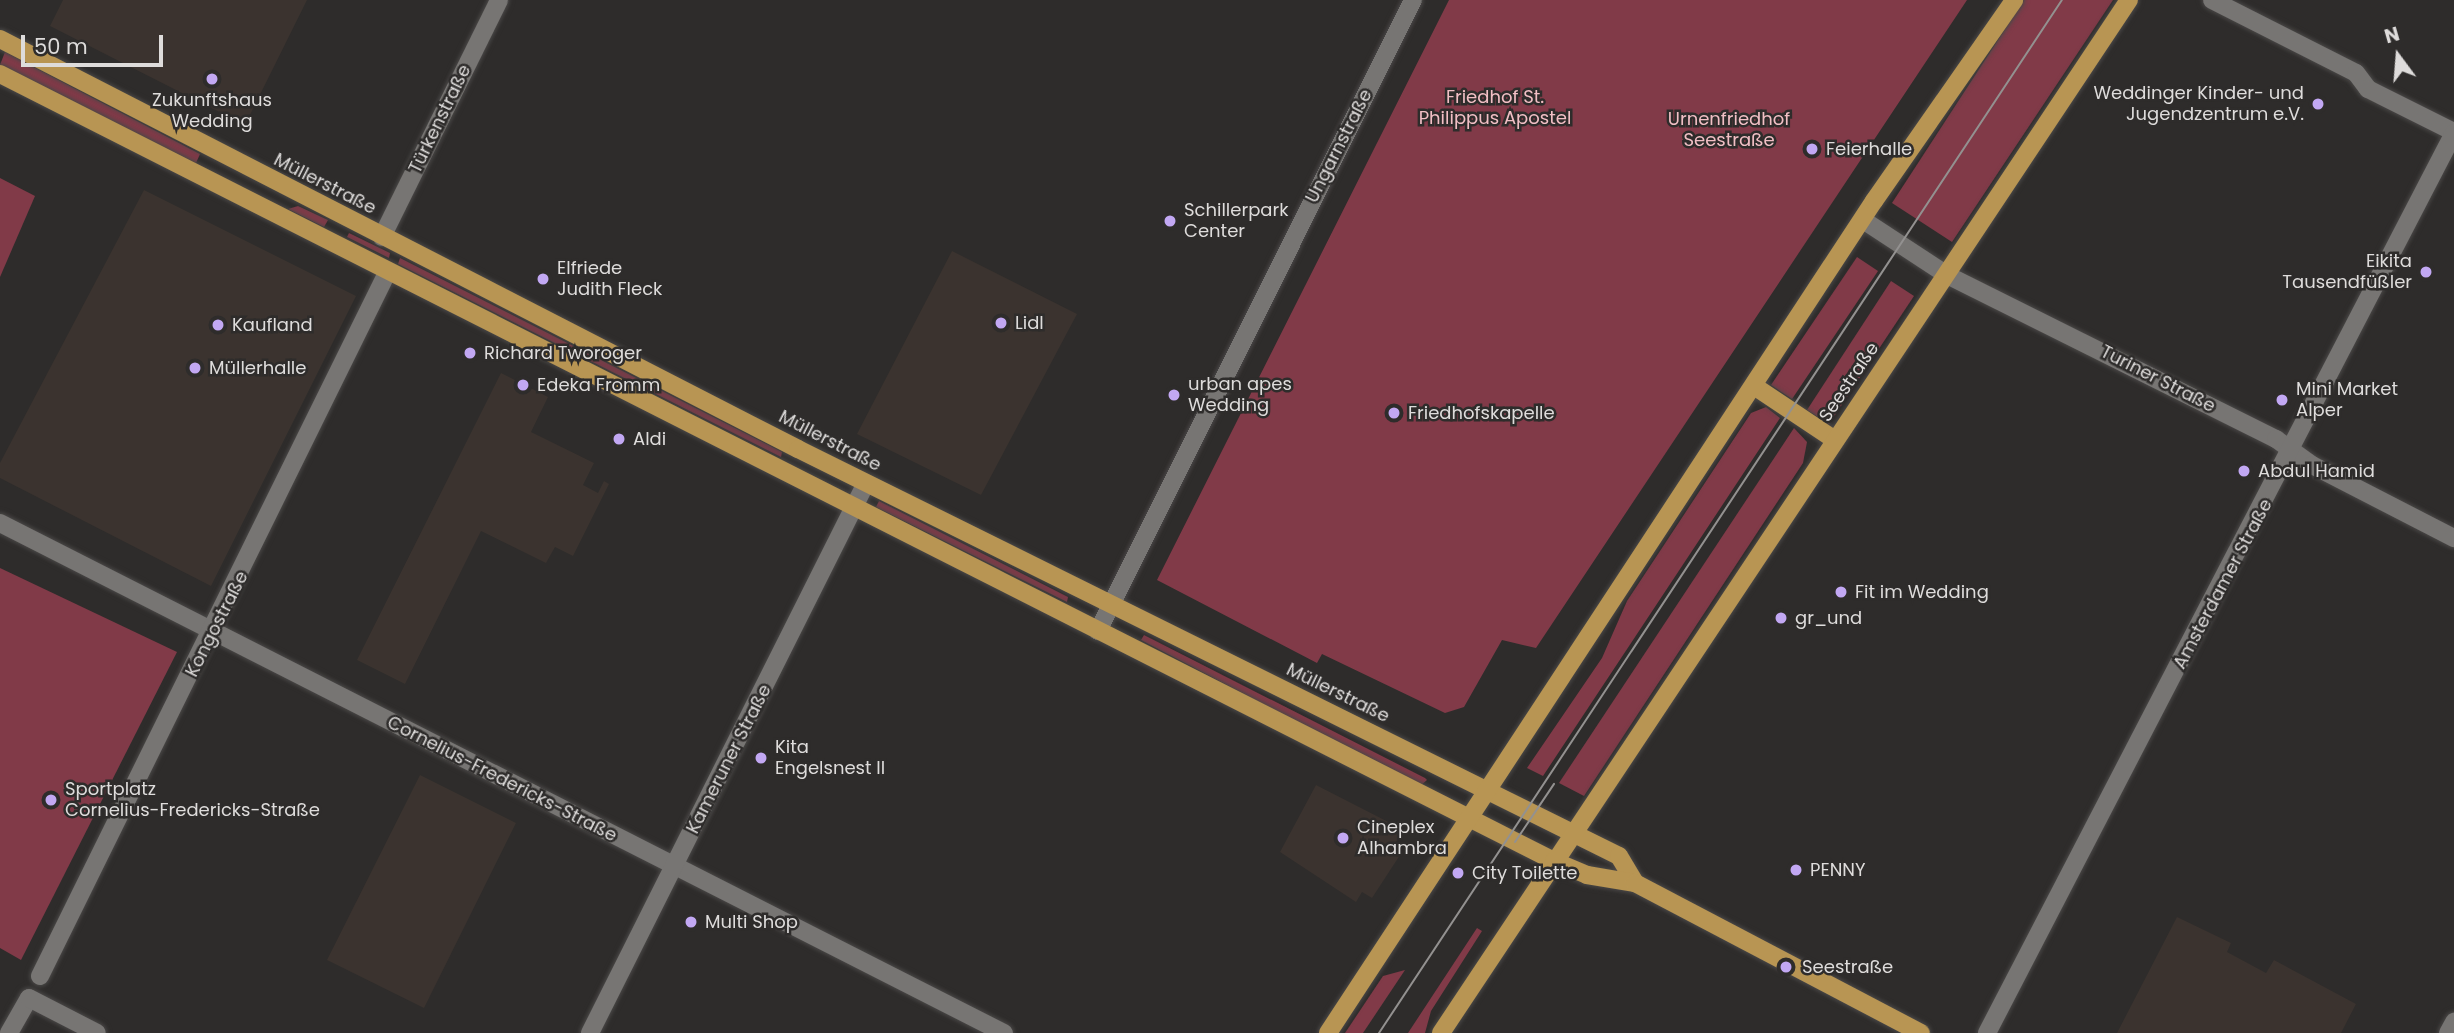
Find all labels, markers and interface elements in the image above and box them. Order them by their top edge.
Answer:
text: N [2381,20,2403,50]
scale bar [24,21,166,65]
north arrow [2363,21,2433,91]
text: 50 m [34,32,88,61]
street label: Türkenstraße [404,61,476,177]
marker: Zukunftshaus Wedding [204,71,220,87]
place label: Weddinger Kinder- und Jugendzentrum e.V. [2093,83,2304,126]
street label: Ungarnstraße [1301,86,1377,206]
park label: Friedhof St. Philippus Apostel [1419,87,1571,130]
place label: Zukunftshaus Wedding [152,90,272,132]
marker: Weddinger Kinder- und Jugendzentrum e.V. [2310,96,2326,112]
park label: Urnenfriedhof Seestraße [1668,109,1790,152]
place label: Feierhalle [1826,138,1912,160]
marker: Feierhalle [1804,141,1820,157]
street label: Müllerstraße [270,149,380,219]
place label: Schillerpark Center [1184,200,1288,242]
marker: Schillerpark Center [1162,213,1178,229]
place label: Eikita Tausendfüßler [2282,251,2412,294]
place label: Elfriede Judith Fleck [557,258,662,300]
marker: Eikita Tausendfüßler [2418,264,2434,280]
marker: Elfriede Judith Fleck [535,271,551,287]
place label: Lidl [1015,312,1044,334]
place label: Kaufland [232,314,313,336]
marker: Lidl [993,315,1009,331]
marker: Kaufland [210,317,226,333]
street label: Seestraße [1815,338,1883,426]
street label: Turiner Straße [2097,341,2219,417]
place label: Richard Tworoger [484,342,642,364]
marker: Richard Tworoger [462,345,478,361]
place label: Müllerhalle [209,357,306,379]
marker: Müllerhalle [187,360,203,376]
place label: Edeka Fromm [537,374,660,396]
place label: urban apes Wedding [1188,374,1292,416]
marker: Edeka Fromm [515,377,531,393]
place label: Mini Market Alper [2296,379,2398,422]
marker: urban apes Wedding [1166,387,1182,403]
marker: Mini Market Alper [2274,392,2290,408]
place label: Friedhofskapelle [1408,402,1555,424]
marker: Friedhofskapelle [1386,405,1402,421]
street label: Müllerstraße [775,406,885,476]
place label: Aldi [633,428,666,450]
marker: Aldi [611,431,627,447]
place label: Abdul Hamid [2258,460,2375,482]
marker: Abdul Hamid [2236,463,2252,479]
street label: Amsterdamer Straße [2169,495,2277,673]
street label: Kongostraße [181,568,253,680]
place label: Fit im Wedding [1855,581,1989,603]
marker: Fit im Wedding [1833,584,1849,600]
place label: gr_und [1795,607,1862,629]
marker: gr_und [1773,610,1789,626]
street label: Müllerstraße [1283,659,1393,727]
street label: Kameruner Straße [682,681,776,837]
street label: Cornelius-Fredericks-Straße [384,712,620,846]
place label: Kita Engelsnest II [775,737,885,780]
marker: Kita Engelsnest II [753,750,769,766]
place label: Sportplatz Cornelius-Fredericks-Straße [65,779,320,822]
marker: Sportplatz Cornelius-Fredericks-Straße [43,792,59,808]
place label: Cineplex Alhambra [1357,817,1447,860]
marker: Cineplex Alhambra [1335,830,1351,846]
place label: PENNY [1810,859,1865,881]
place label: City Toilette [1472,862,1577,884]
marker: PENNY [1788,862,1804,878]
marker: City Toilette [1450,865,1466,881]
place label: Multi Shop [705,911,798,933]
marker: Multi Shop [683,914,699,930]
place label: Seestraße [1802,956,1893,978]
marker: Seestraße [1776,957,1796,977]

